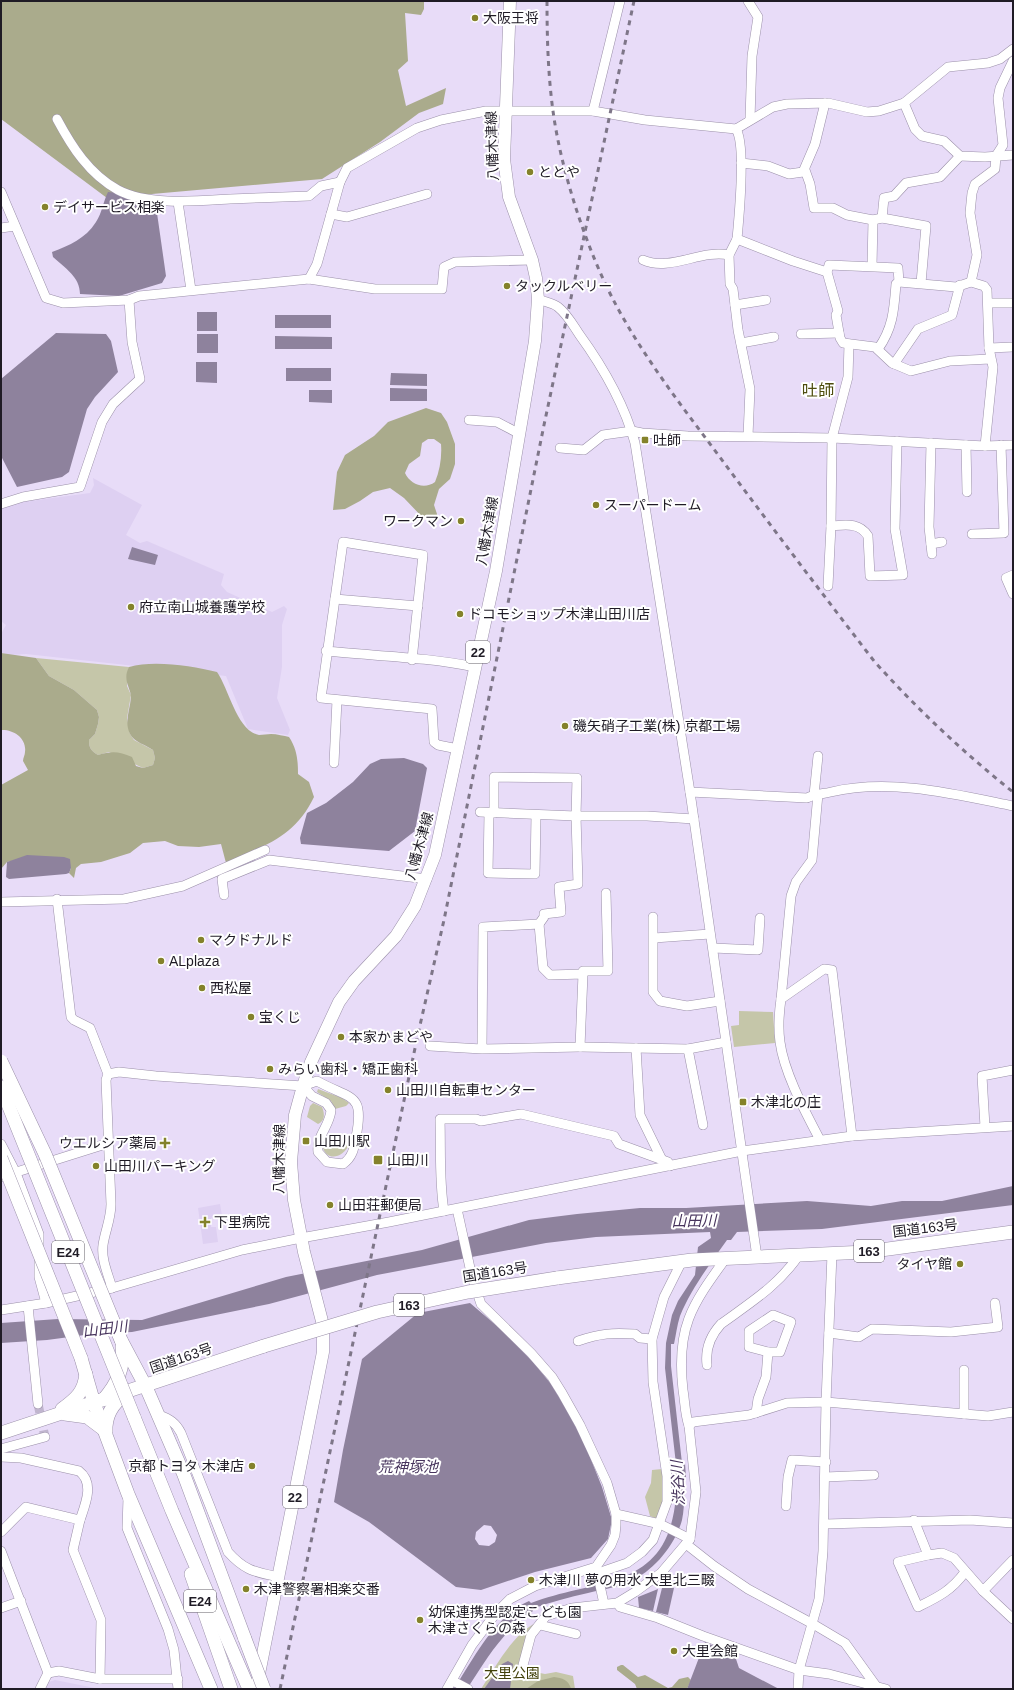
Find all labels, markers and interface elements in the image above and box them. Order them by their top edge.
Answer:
place label: 大阪王将 [483,10,539,26]
marker: 大阪王将 [470,13,480,23]
street label: 八幡木津線 [483,111,501,181]
place label: ととや [538,164,580,180]
marker: ととや [525,167,535,177]
place label: デイサービス相楽 [53,199,165,215]
marker: デイサービス相楽 [40,202,50,212]
place label: タックルベリー [515,278,613,294]
marker: タックルベリー [502,281,512,291]
district label: 吐師 [802,382,834,399]
place label: 吐師 [653,432,681,448]
marker: 吐師 [640,435,650,445]
street label: 八幡木津線 [473,495,501,567]
place label: スーパードーム [604,497,701,513]
marker: スーパードーム [591,500,601,510]
place label: ワークマン [383,513,453,529]
marker: ワークマン [456,516,466,526]
place label: 府立南山城養護学校 [139,599,265,615]
marker: 府立南山城養護学校 [126,602,136,612]
place label: ドコモショップ木津山田川店 [468,606,650,622]
marker: ドコモショップ木津山田川店 [455,609,465,619]
road number: 22 [466,641,490,663]
place label: 磯矢硝子工業(株) 京都工場 [573,718,740,734]
marker: 磯矢硝子工業(株) 京都工場 [560,721,570,731]
street label: 八幡木津線 [402,810,436,882]
place label: マクドナルド [209,932,293,948]
marker: マクドナルド [196,935,206,945]
place label: ALplaza [169,953,220,969]
marker: ALplaza [156,956,166,966]
place label: 西松屋 [210,980,252,996]
marker: 西松屋 [197,983,207,993]
place label: 宝くじ [259,1009,301,1025]
marker: 宝くじ [246,1012,256,1022]
place label: 本家かまどや [349,1029,433,1045]
marker: 本家かまどや [336,1032,346,1042]
place label: みらい歯科・矯正歯科 [278,1061,418,1077]
marker: みらい歯科・矯正歯科 [265,1064,275,1074]
place label: 山田川自転車センター [396,1082,536,1098]
marker: 山田川自転車センター [383,1085,393,1095]
place label: 木津北の庄 [751,1094,821,1110]
marker: 木津北の庄 [738,1097,748,1107]
street label: 八幡木津線 [270,1124,288,1194]
place label: 山田川駅 [314,1133,370,1149]
place label: ウエルシア薬局 [59,1135,157,1151]
marker: 山田川駅 [301,1136,311,1146]
marker: ウエルシア薬局 [160,1138,170,1148]
place label: 山田川 [387,1152,429,1168]
marker: 山田川 [372,1154,384,1166]
place label: 山田川パーキング [104,1158,216,1174]
marker: 山田川パーキング [91,1161,101,1171]
place label: 山田荘郵便局 [338,1197,422,1213]
marker: 山田荘郵便局 [325,1200,335,1210]
water label: 山田川 [671,1212,719,1229]
place label: 下里病院 [214,1214,270,1230]
marker: 下里病院 [199,1216,211,1228]
street label: 国道163号 [892,1216,958,1240]
road number: 163 [854,1240,884,1262]
road number: E24 [52,1241,84,1263]
place label: タイヤ館 [896,1256,952,1272]
street label: 国道163号 [461,1259,529,1285]
marker: タイヤ館 [955,1259,965,1269]
road number: 163 [394,1294,424,1316]
water label: 山田川 [82,1317,130,1340]
street label: 国道163号 [147,1340,215,1376]
place label: 京都トヨタ 木津店 [128,1458,244,1474]
water label: 荒神塚池 [378,1458,440,1475]
water label: 渋谷川 [668,1458,687,1506]
marker: 京都トヨタ 木津店 [247,1461,257,1471]
road number: 22 [283,1486,307,1508]
place label: 木津川 夢の用水 大里北三畷 [539,1572,715,1588]
marker: 木津川 夢の用水 大里北三畷 [526,1575,536,1585]
place label: 木津警察署相楽交番 [254,1581,380,1597]
marker: 木津警察署相楽交番 [241,1584,251,1594]
road number: E24 [184,1590,216,1612]
place label: 幼保連携型認定こども園 木津さくらの森 [428,1604,582,1636]
marker: 幼保連携型認定こども園 木津さくらの森 [415,1615,425,1625]
place label: 大里会館 [682,1643,738,1659]
marker: 大里会館 [669,1646,679,1656]
park label: 大里公園 [484,1665,540,1681]

